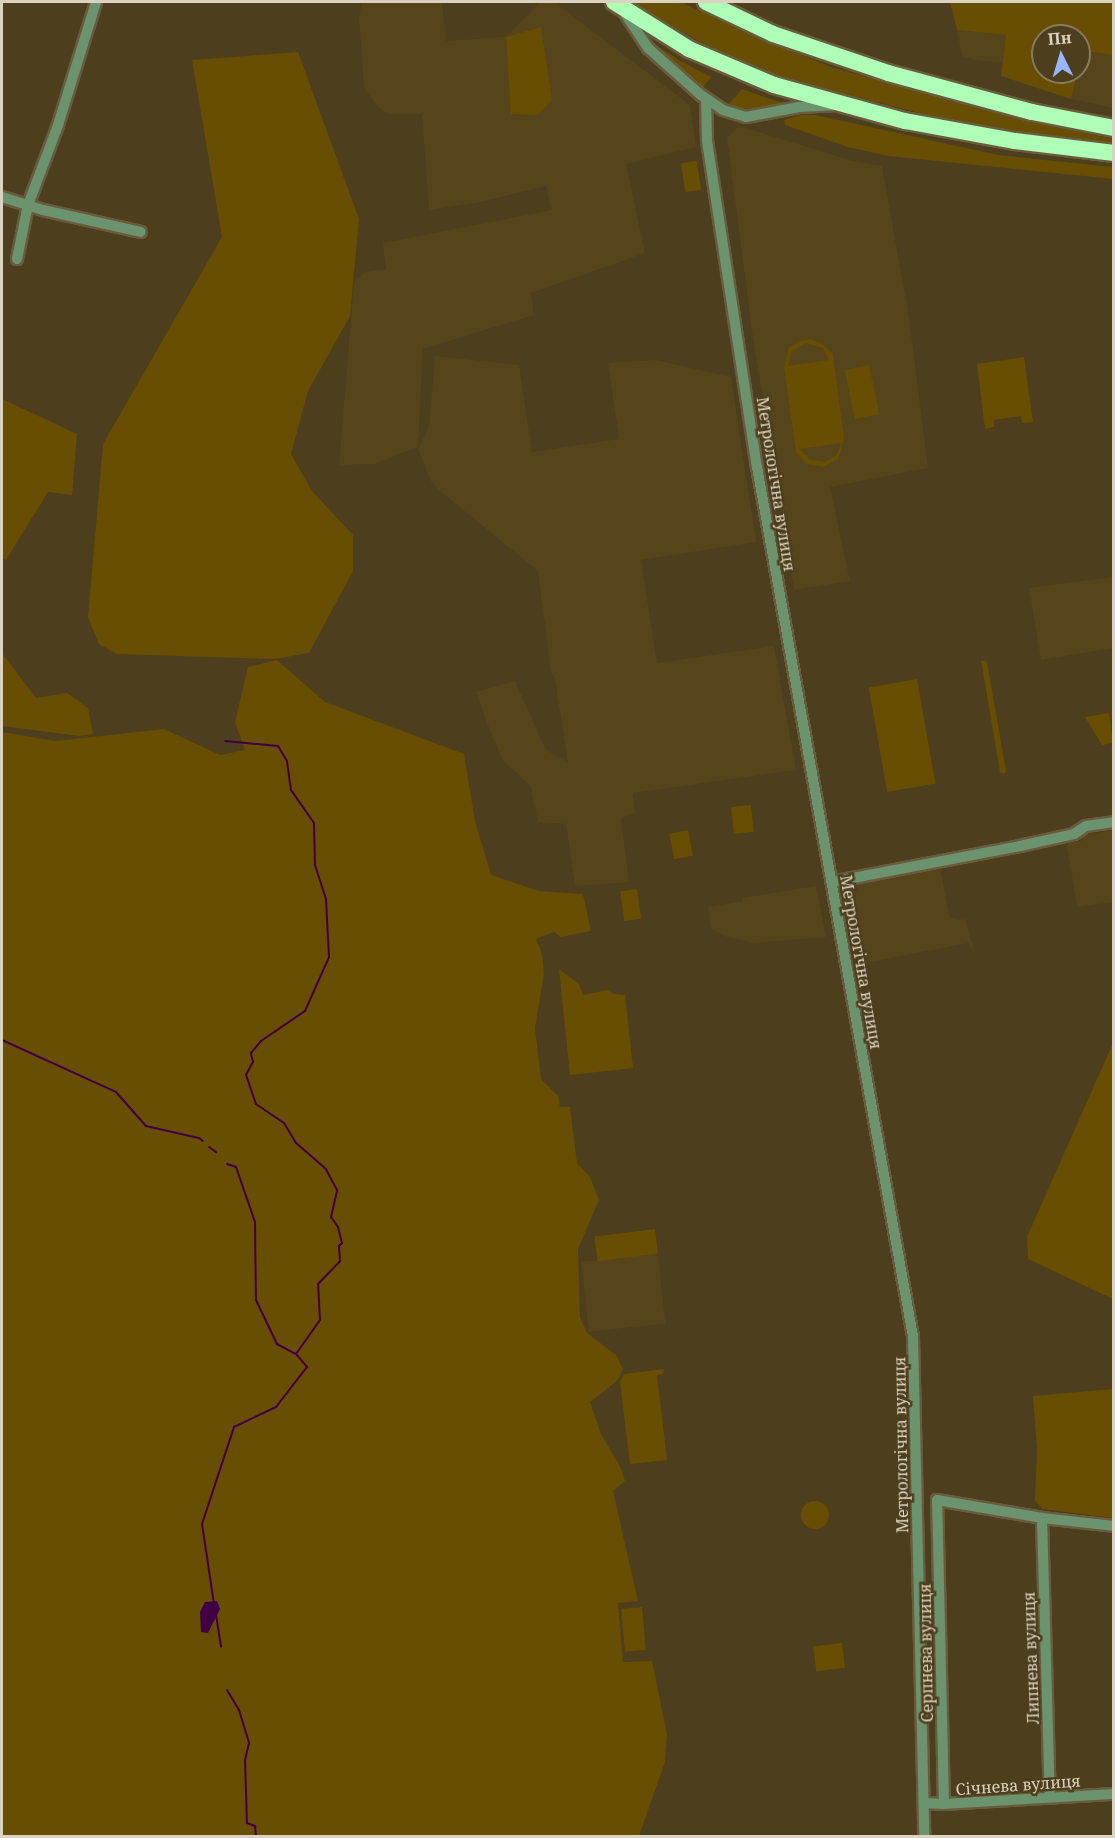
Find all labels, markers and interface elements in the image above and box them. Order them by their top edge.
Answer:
north arrow [1031,24,1091,84]
text: Пн [1047,26,1072,50]
street label: Метрологічна вулиця [753,395,799,573]
street label: Метрологічна вулиця [836,874,886,1050]
street label: Метрологічна вулиця [890,1357,912,1533]
street label: Серпнева вулиця [915,1583,937,1723]
street label: Липнева вулиця [1019,1591,1043,1725]
street label: Січнева вулиця [955,1771,1081,1799]

